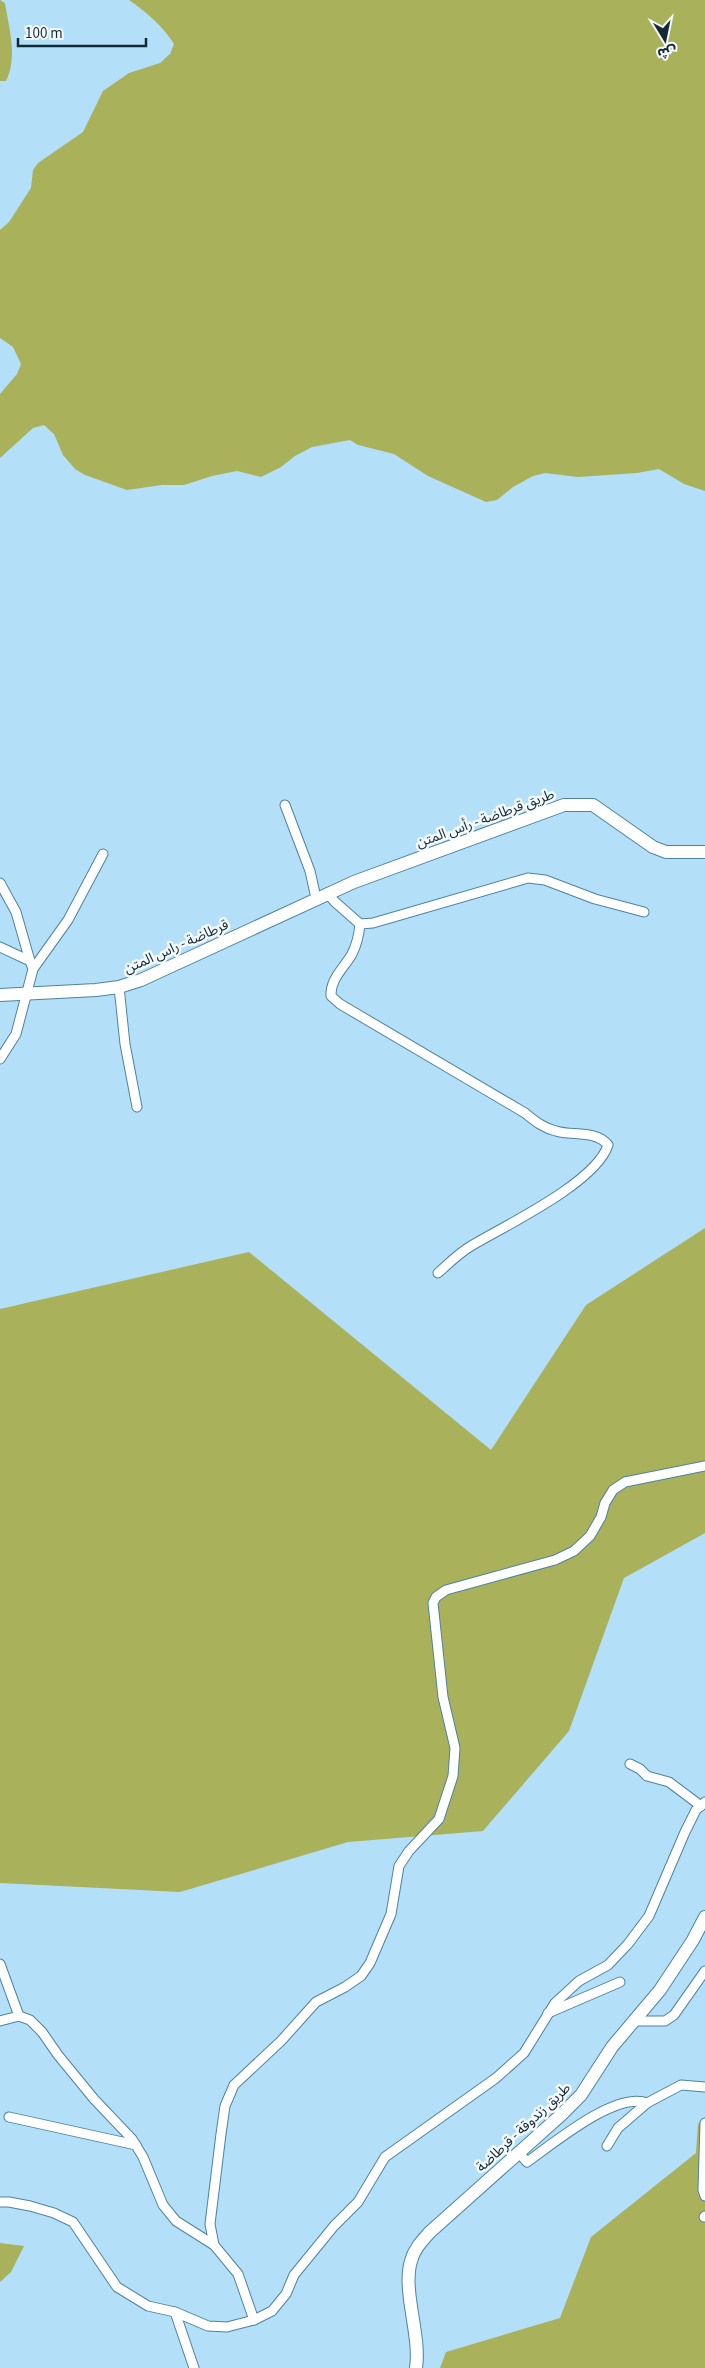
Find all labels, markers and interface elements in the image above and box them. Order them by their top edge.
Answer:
scale bar [18,15,145,47]
north arrow [640,15,690,65]
text: 100 m [25,23,63,44]
text: ش [656,40,678,63]
street label: طريق قرطاضة - رأس المتن [414,785,557,853]
street label: قرطاضة - راس المتن [121,915,232,979]
street label: طريق زندوقة - قرطاضة [472,2079,575,2177]

